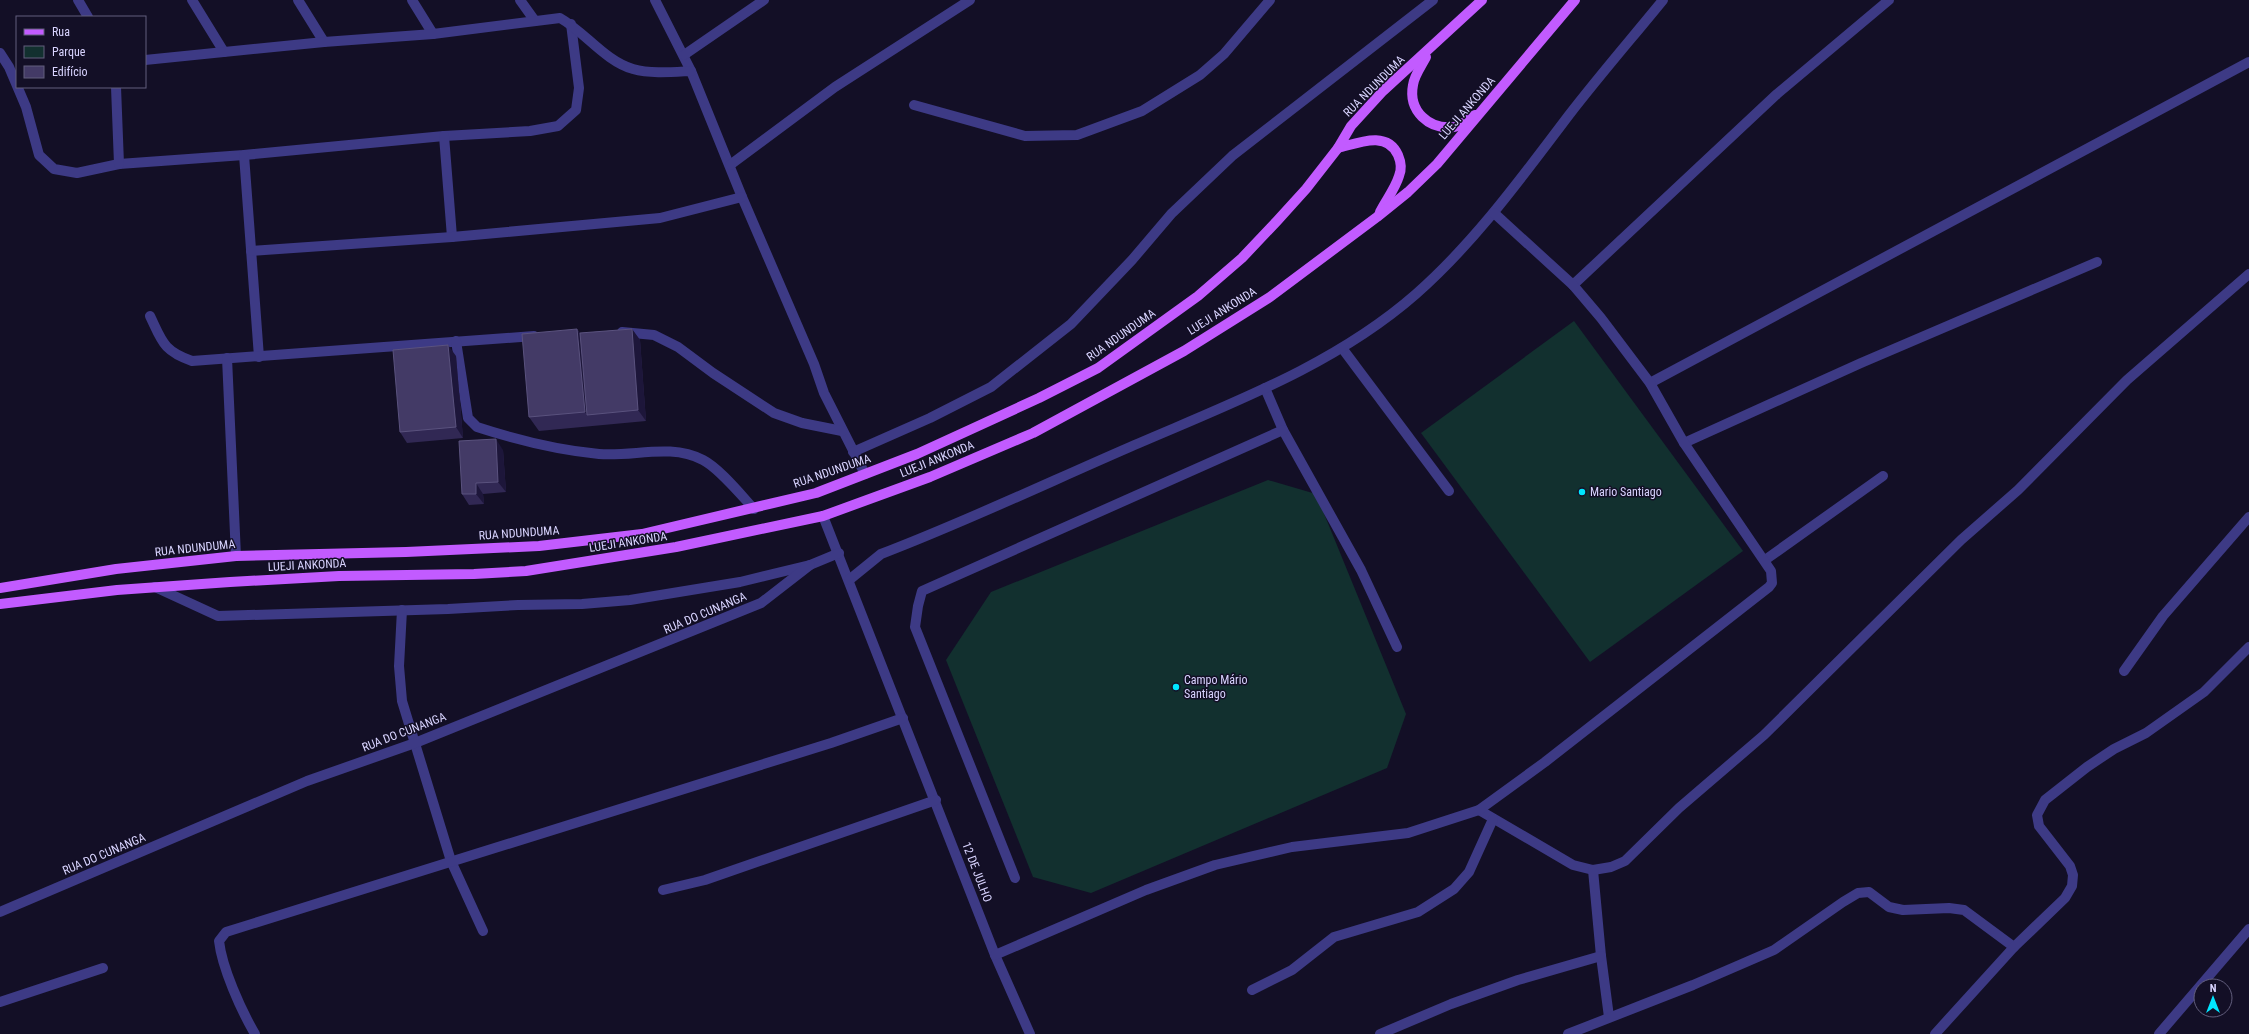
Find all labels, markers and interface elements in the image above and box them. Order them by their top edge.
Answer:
legend [16,16,146,88]
text: Rua [52,25,70,39]
text: Parque [52,45,86,59]
street label: RUA NDUNDUMA [1340,52,1408,120]
text: Edifício [52,65,88,79]
street label: LUEJI ANKONDA [1436,74,1498,142]
street label: LUEJI ANKONDA [1185,284,1259,338]
street label: RUA NDUNDUMA [1084,306,1158,364]
street label: LUEJI ANKONDA [898,438,976,480]
street label: RUA NDUNDUMA [792,451,873,491]
place label: Mario Santiago [1590,485,1662,499]
marker: Mario Santiago [1577,487,1587,497]
street label: RUA NDUNDUMA [478,523,560,543]
street label: LUEJI ANKONDA [588,529,668,555]
street label: RUA NDUNDUMA [154,537,236,559]
street label: LUEJI ANKONDA [267,556,347,574]
street label: RUA DO CUNANGA [661,589,749,637]
place label: Campo Mário Santiago [1184,673,1248,701]
marker: Campo Mário Santiago [1171,682,1181,692]
street label: RUA DO CUNANGA [360,710,448,754]
street label: RUA DO CUNANGA [60,830,148,878]
street label: 12 DE JULHO [959,840,995,904]
north arrow [2193,978,2233,1018]
text: N [2210,982,2217,995]

